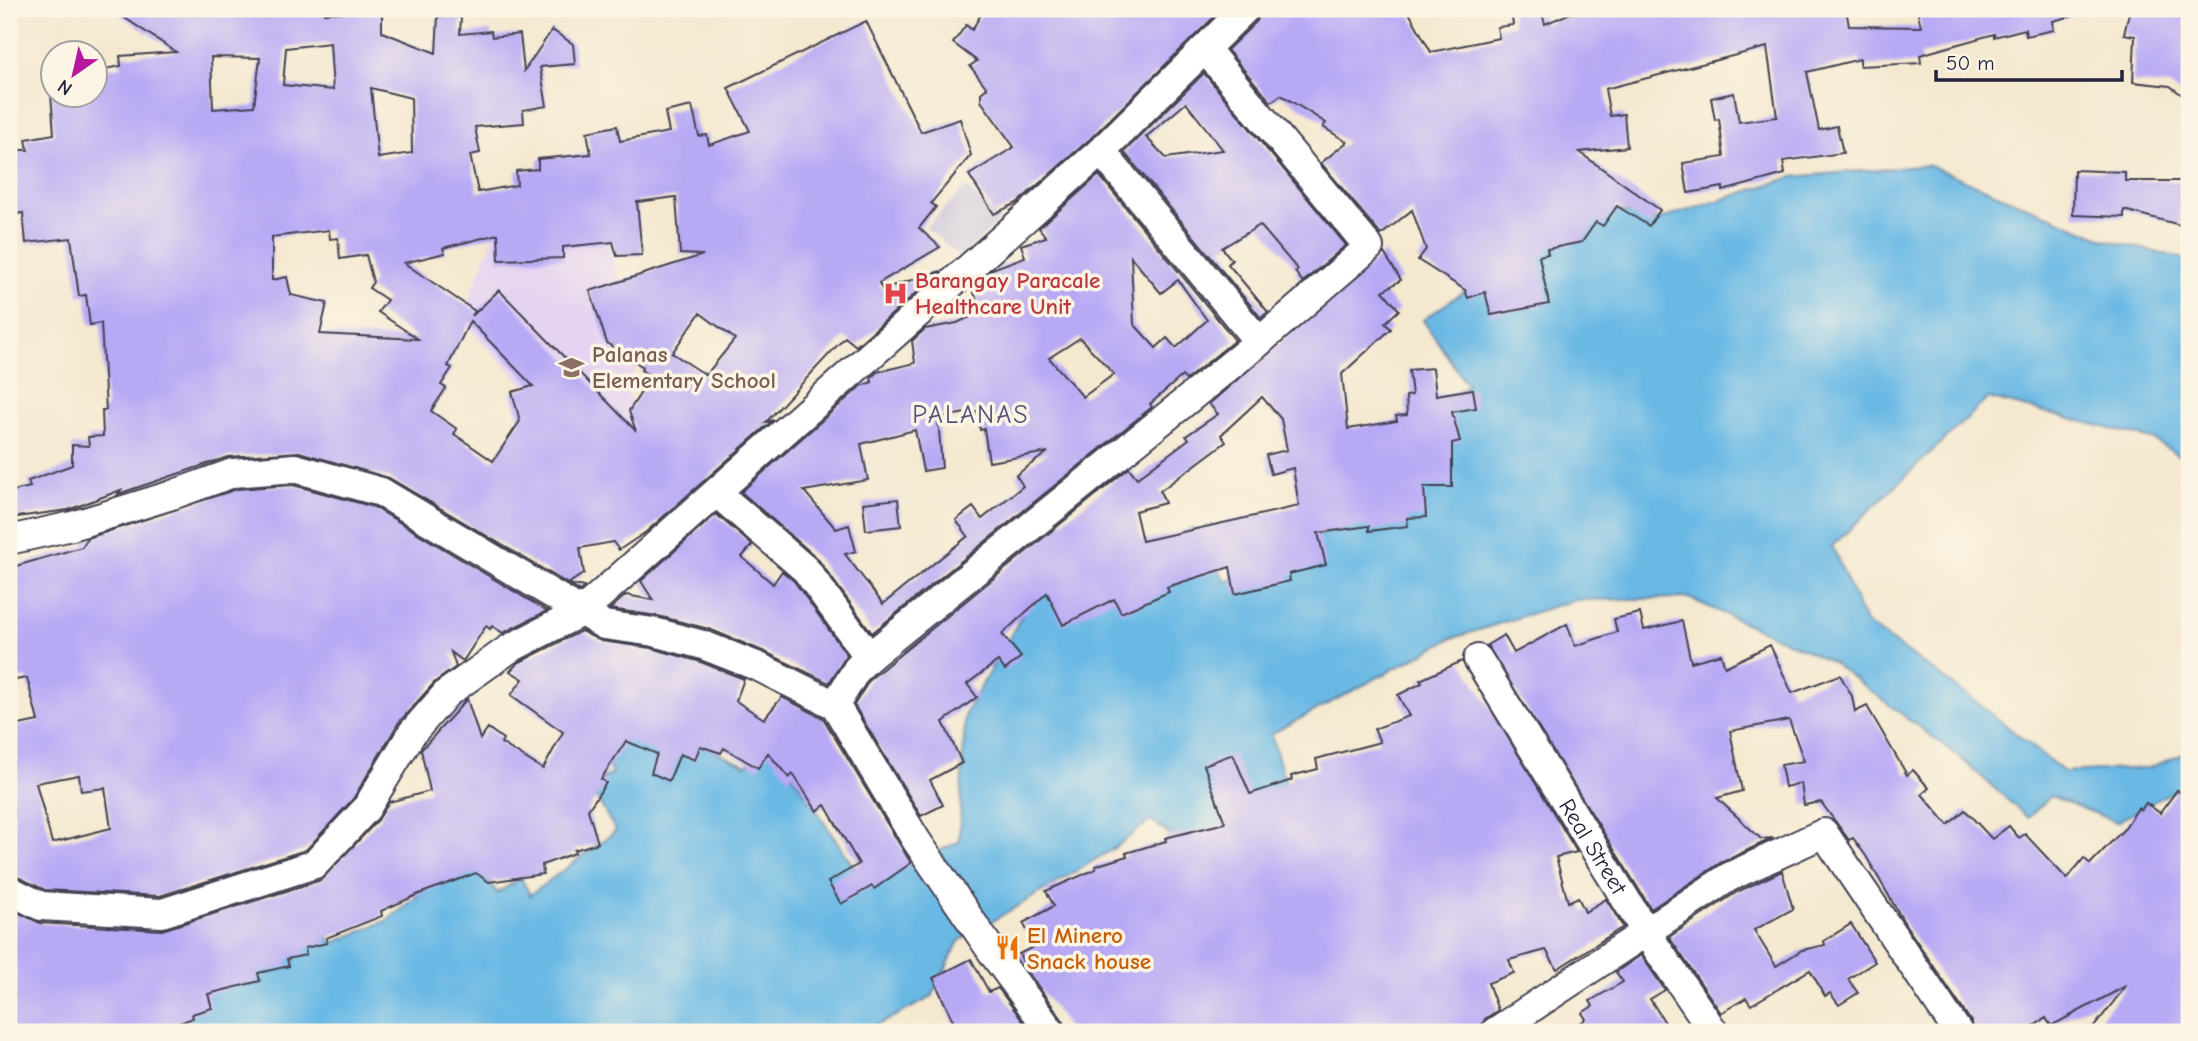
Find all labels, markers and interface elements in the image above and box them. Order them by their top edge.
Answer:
north arrow [38,38,108,108]
scale bar [1936,38,2121,82]
text: 50 m [1946,51,1995,75]
text: N [54,75,76,100]
place label: Barangay Paracale Healthcare Unit [915,267,1100,320]
hospital icon: Barangay Paracale Healthcare Unit [881,279,909,307]
place label: Palanas Elementary School [592,341,776,394]
school or university icon: Palanas Elementary School [558,353,586,381]
district label: PALANAS [912,400,1030,430]
street label: Real Street [1554,794,1633,900]
place label: El Minero Snack house [1027,922,1151,975]
restaurant icon: El Minero Snack house [993,934,1021,962]

